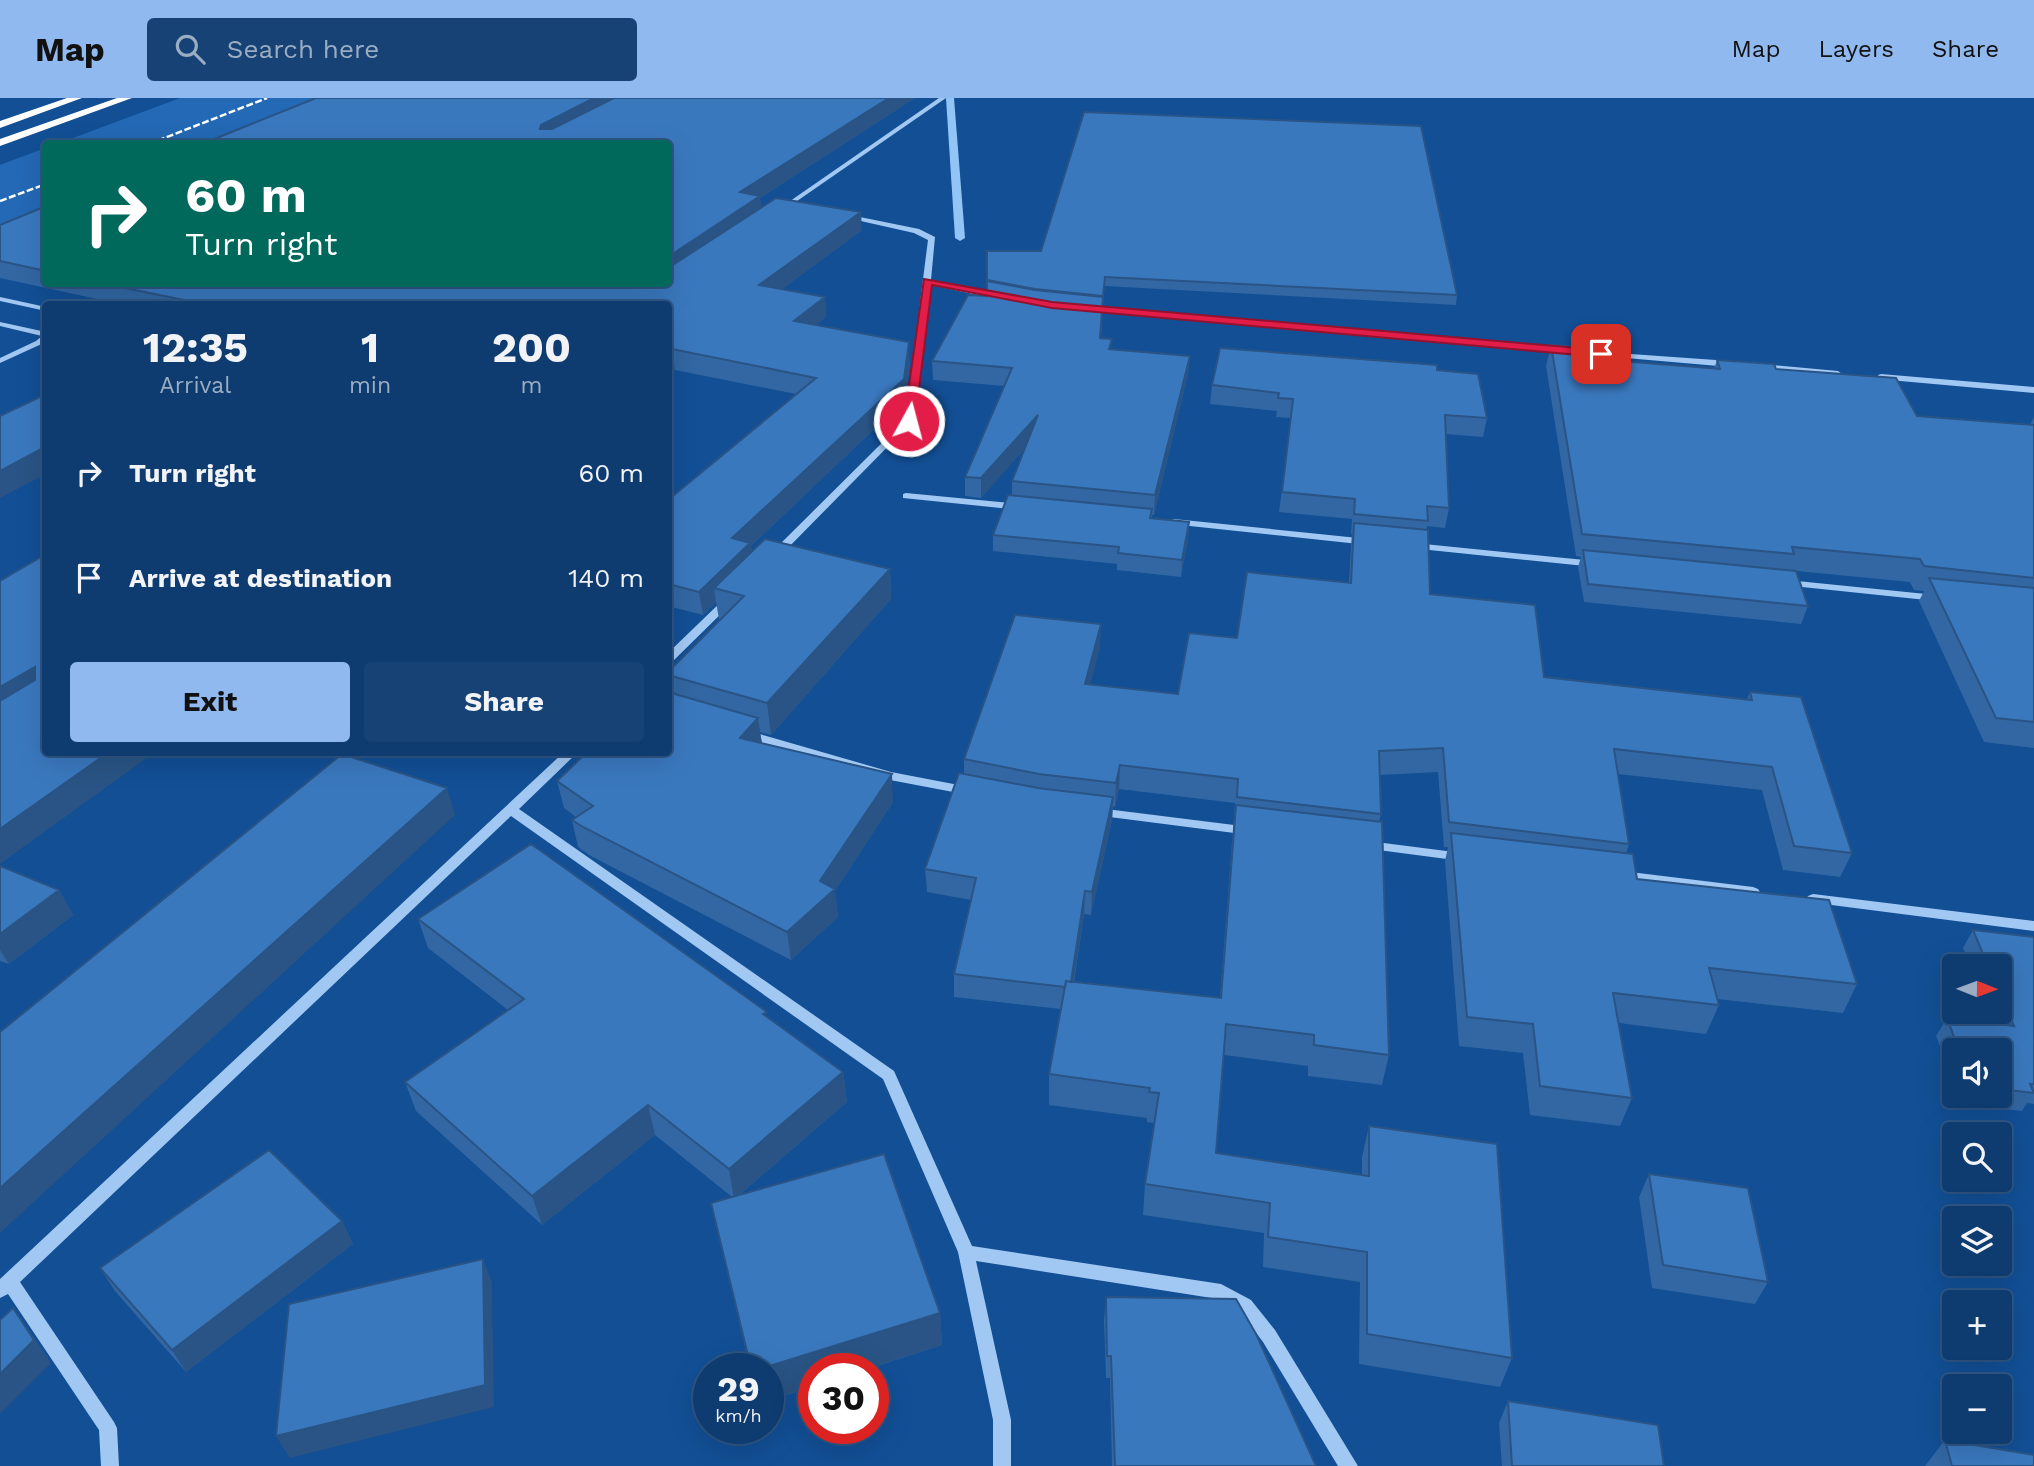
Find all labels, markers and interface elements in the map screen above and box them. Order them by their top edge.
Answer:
search box [147,18,637,81]
text: Map [35,30,105,69]
icon: search [171,30,209,68]
text: Search here [227,34,379,64]
text: Map [1732,35,1780,63]
text: Layers [1818,35,1894,63]
text: Share [1932,35,1999,63]
text: 60 m [185,166,307,224]
icon: right [70,168,161,259]
text: Turn right [185,225,337,263]
text: 12:35 [143,323,248,372]
text: 1 [361,323,379,372]
text: 200 [492,323,571,372]
pin [1571,324,1631,384]
icon: arrive [1582,335,1620,373]
text: Arrival [160,372,231,399]
text: min [349,372,391,399]
text: m [521,372,543,399]
position arrow [872,384,946,458]
icon: right [70,454,108,492]
text: Turn right [129,458,256,488]
text: 60 m [578,458,644,488]
icon: arrive [70,559,108,597]
text: Arrive at destination [129,563,392,593]
text: 140 m [568,563,644,593]
button: Exit [70,662,350,742]
button: Share [364,662,644,742]
north arrow [1942,954,2012,1024]
map controls [1942,954,2012,1444]
button: sound [1942,1038,2012,1108]
button: search [1942,1122,2012,1192]
button: layers [1942,1206,2012,1276]
button: + [1942,1290,2012,1360]
speed limit sign: 30 [798,1353,889,1444]
text: 29 [717,1368,760,1410]
button: − [1942,1374,2012,1444]
text: km/h [715,1405,762,1426]

